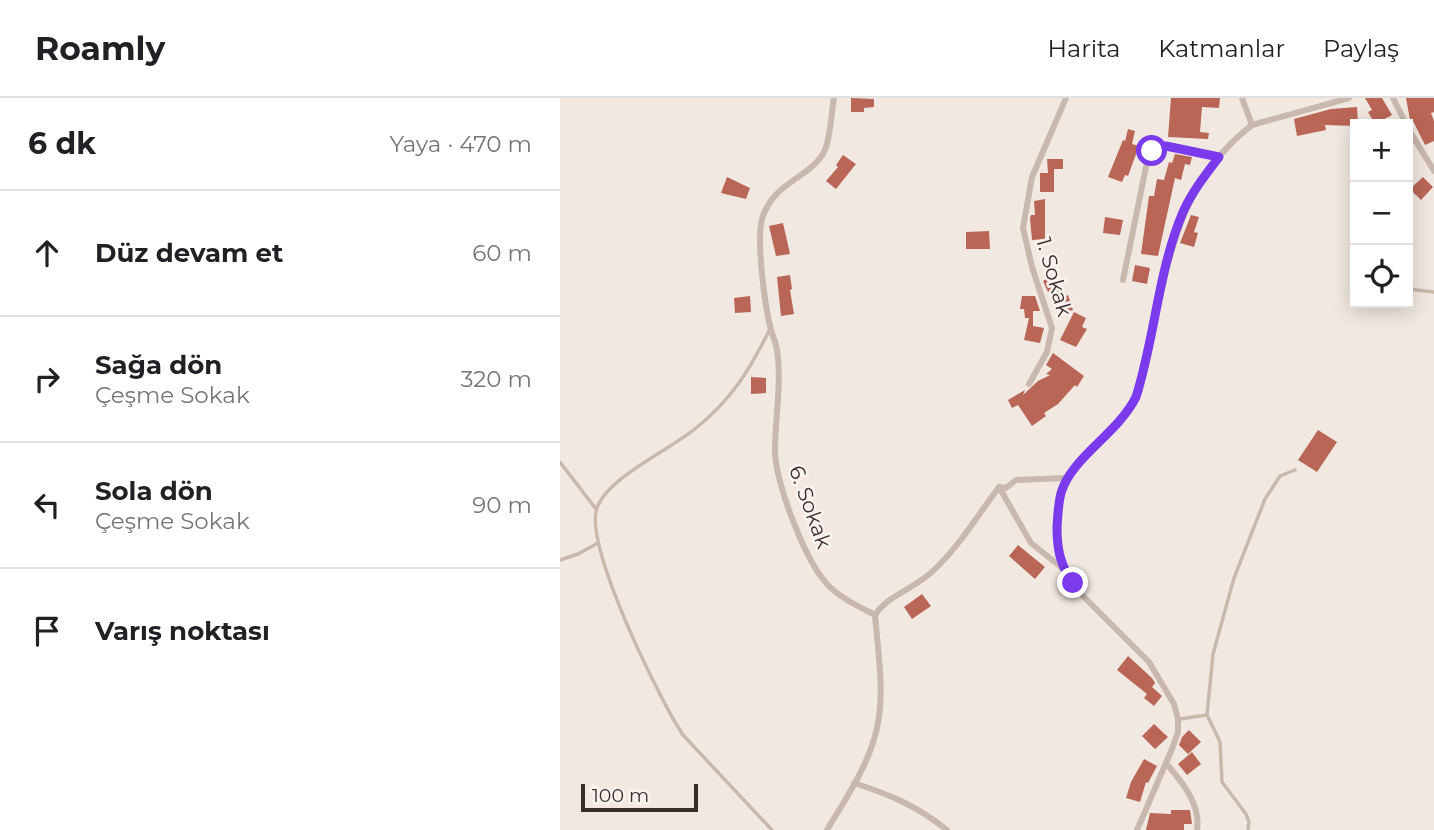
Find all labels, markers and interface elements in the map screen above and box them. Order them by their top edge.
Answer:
text: Roamly [35,28,165,68]
text: Harita [1048,34,1120,63]
text: Katmanlar [1158,34,1285,63]
text: Paylaş [1323,34,1399,63]
map controls [1350,119,1413,308]
button: + [1350,119,1413,182]
text: 6 dk [28,125,96,162]
text: Yaya · 470 m [390,130,532,158]
route start [1136,135,1167,166]
button: − [1350,182,1413,245]
icon: ahead [28,234,66,272]
street label: 1. Sokak [1031,235,1078,320]
text: Düz devam et [95,237,283,269]
text: 60 m [472,239,532,267]
button: locate [1350,245,1413,308]
text: Sağa dön [95,349,222,381]
icon: right [28,360,66,398]
text: 320 m [460,365,532,393]
text: Çeşme Sokak [95,381,250,409]
street label: 6. Sokak [784,462,837,552]
text: Sola dön [95,475,213,507]
icon: left [28,486,66,524]
text: 90 m [472,491,532,519]
text: Çeşme Sokak [95,507,250,535]
route end [1057,567,1088,598]
icon: arrive [28,612,66,650]
text: Varış noktası [95,615,270,647]
scale bar [581,781,698,813]
text: 100 m [592,784,649,807]

